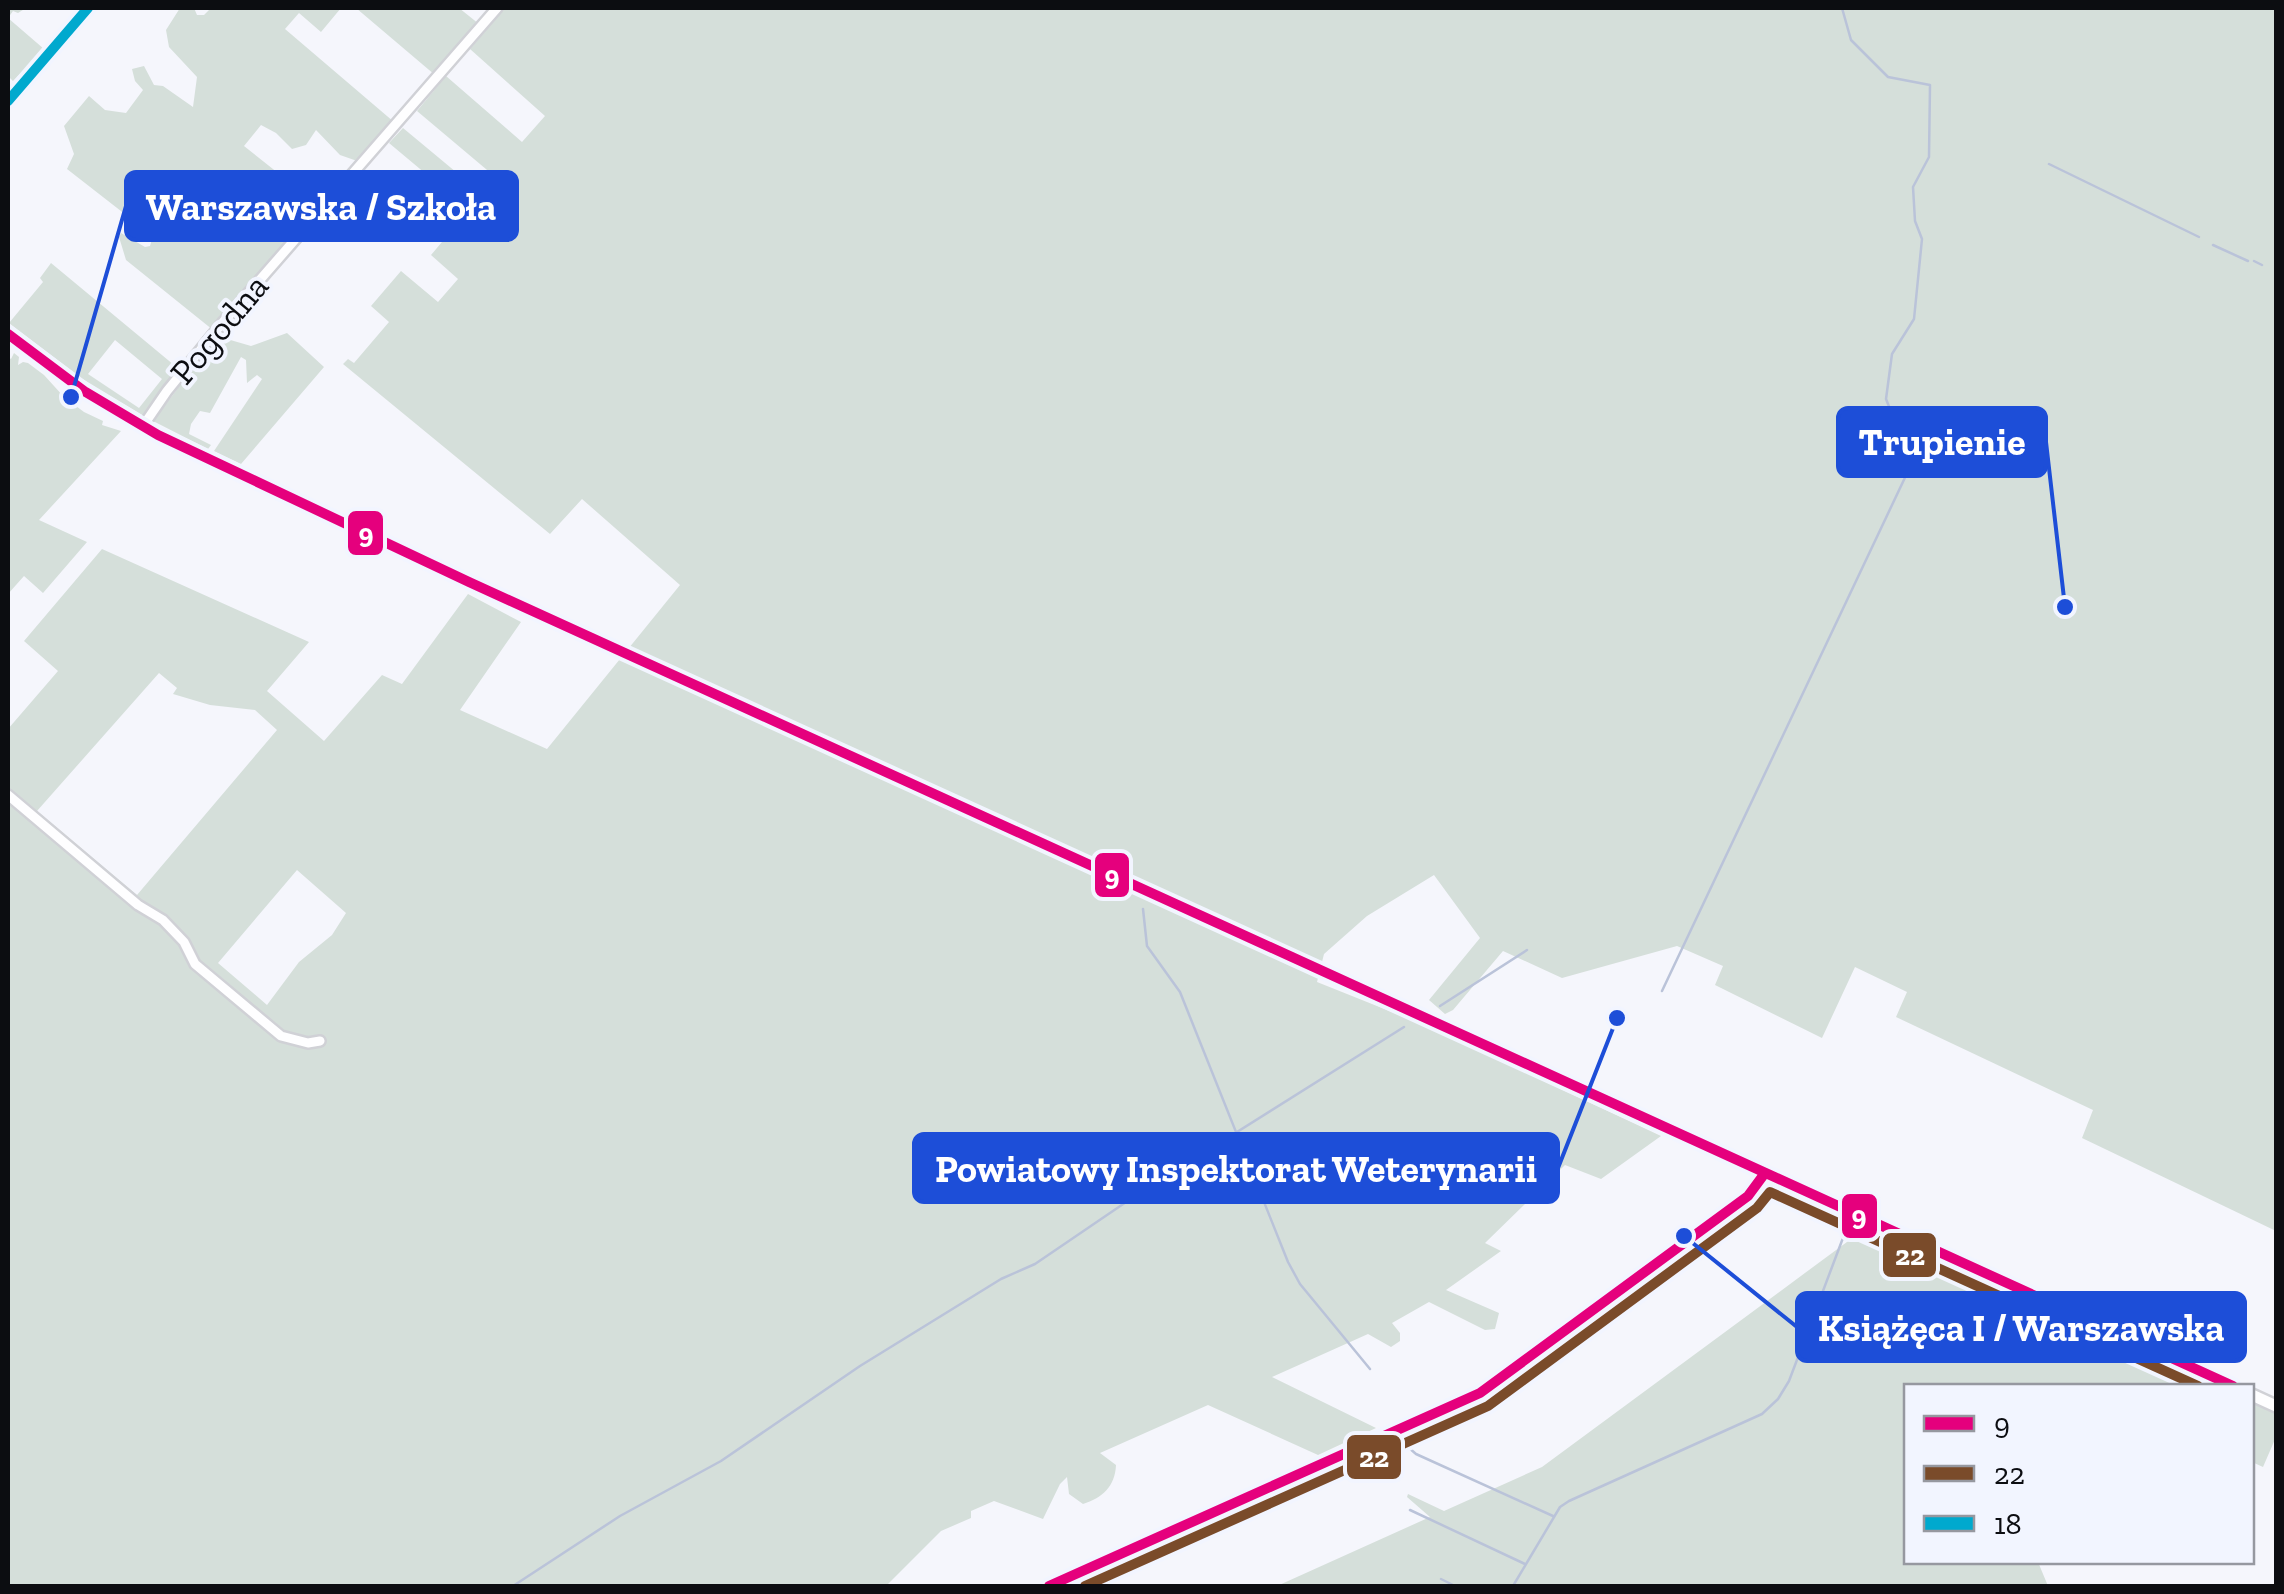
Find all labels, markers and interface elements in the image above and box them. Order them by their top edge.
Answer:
callout: Warszawska / Szkoła [126,172,517,240]
text: Warszawska / Szkoła [146,184,496,230]
street label: Pogodna [161,265,277,393]
callout: Trupienie [1838,408,2046,476]
text: Trupienie [1858,419,2026,465]
line badge: 9 [346,509,385,557]
text: 9 [359,517,374,550]
line badge: 9 [1093,851,1131,899]
text: 9 [1105,859,1120,892]
callout: Powiatowy Inspektorat Weterynarii [914,1134,1558,1202]
text: Powiatowy Inspektorat Weterynarii [935,1146,1537,1192]
line badge: 9 [1840,1192,1879,1240]
text: 9 [1852,1199,1867,1232]
line badge: 22 [1881,1231,1938,1279]
text: 22 [1895,1239,1925,1272]
callout: Książęca I / Warszawska [1797,1293,2245,1361]
text: Książęca I / Warszawska [1818,1305,2224,1351]
legend [1904,1384,2254,1564]
text: 9 [1994,1406,2010,1442]
line badge: 22 [1345,1433,1403,1481]
text: 22 [1359,1441,1389,1474]
text: 22 [1994,1456,2025,1492]
text: 18 [1994,1506,2022,1542]

